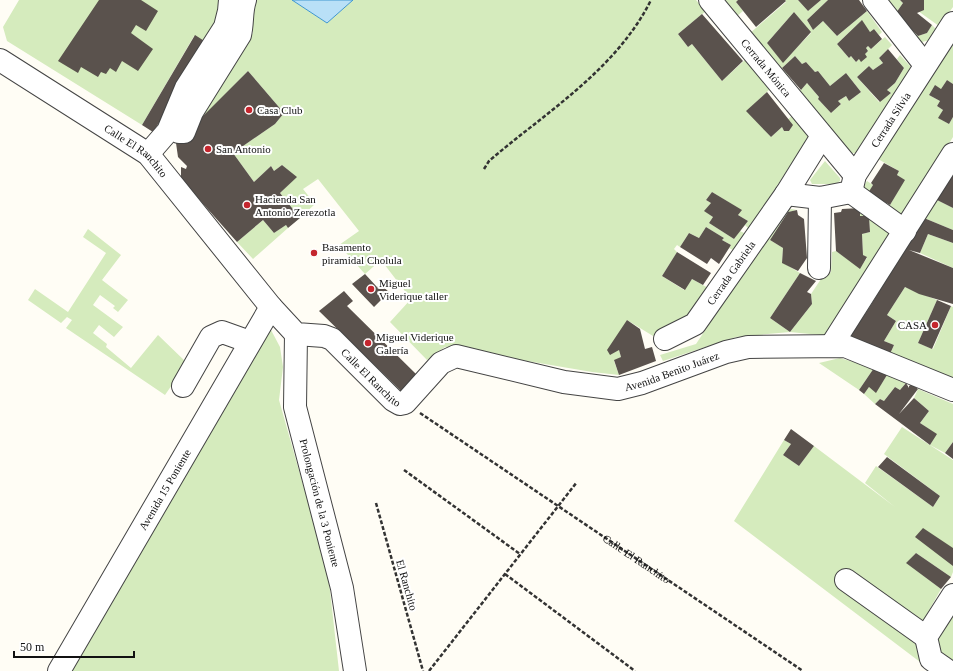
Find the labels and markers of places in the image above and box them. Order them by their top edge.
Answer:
place label: Casa Club [257,104,303,116]
marker: Casa Club [244,105,254,115]
place label: San Antonio [216,143,271,155]
marker: San Antonio [203,144,213,154]
place label: Hacienda San Antonio Zerezotla [255,193,335,218]
marker: Hacienda San Antonio Zerezotla [242,200,252,210]
place label: Basamento piramidal Cholula [322,241,402,266]
marker: Basamento piramidal Cholula [309,248,319,258]
place label: Miguel Viderique taller [379,277,448,302]
marker: Miguel Viderique taller [366,284,376,294]
place label: CASA [898,319,927,331]
marker: CASA [930,320,940,330]
place label: Miguel Viderique Galería [376,331,454,356]
marker: Miguel Viderique Galería [363,338,373,348]

